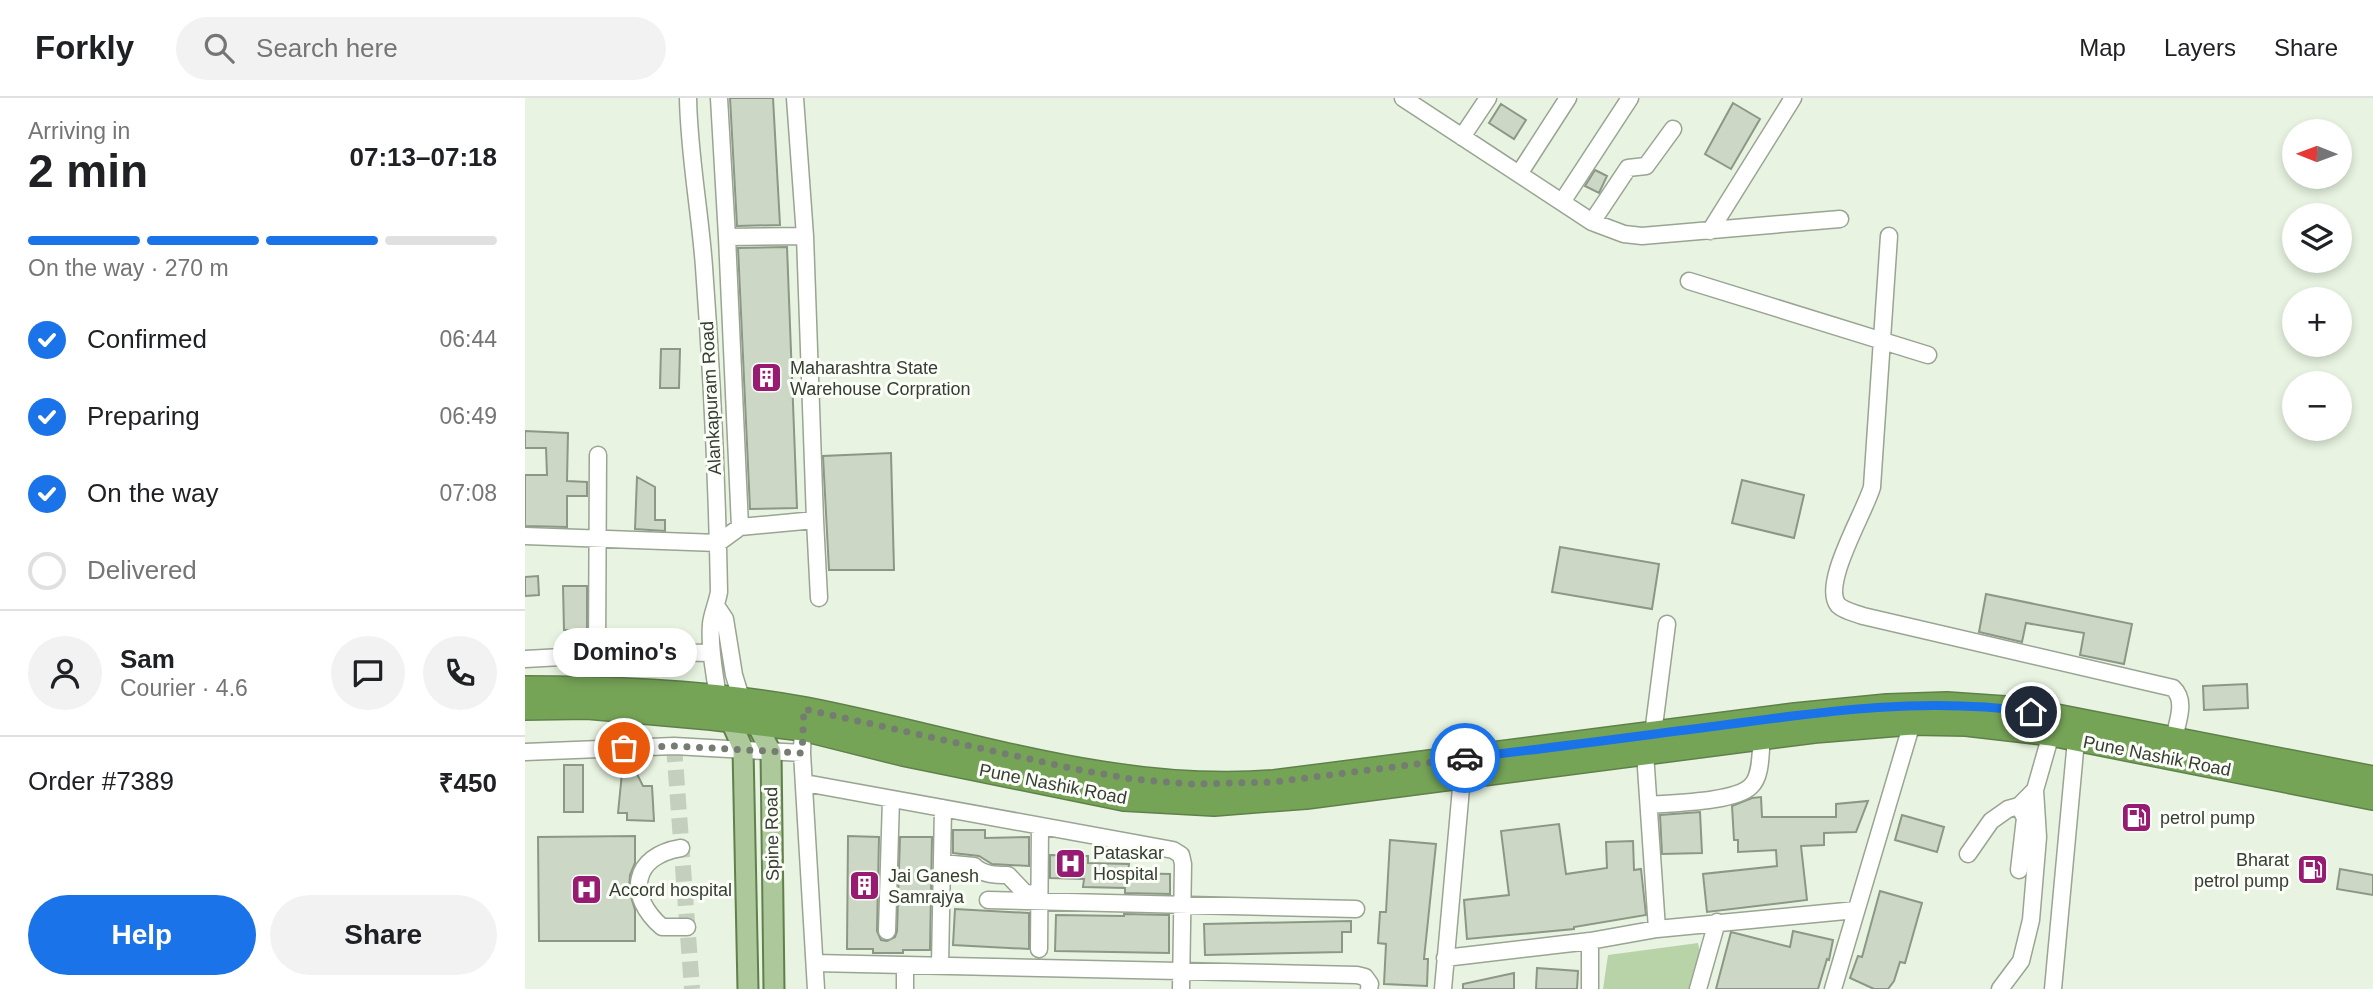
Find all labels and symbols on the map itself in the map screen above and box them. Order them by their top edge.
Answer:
north arrow [2282,119,2352,189]
street label: Alankapuram Road [697,321,725,475]
place label: Maharashtra State Warehouse Corpration [790,358,970,399]
building icon: Maharashtra State Warehouse Corpration [750,361,784,395]
callout: Domino's [552,629,696,678]
pin [2001,682,2061,742]
pin [594,718,654,778]
courier [1430,723,1500,793]
street label: Pune Nashik Road [2081,732,2233,780]
street label: Pune Nashik Road [977,760,1129,808]
street label: Spine Road [761,787,783,881]
fuel station icon: petrol pump [2120,801,2154,835]
place label: petrol pump [2160,808,2255,828]
place label: Pataskar Hospital [1093,843,1164,884]
hospital icon: Pataskar Hospital [1053,846,1087,880]
place label: Bharat petrol pump [2194,850,2289,891]
fuel station icon: Bharat petrol pump [2295,853,2329,887]
place label: Jai Ganesh Samrajya [888,866,979,907]
building icon: Jai Ganesh Samrajya [848,869,882,903]
hospital icon: Accord hospital [569,873,603,907]
place label: Accord hospital [609,880,732,900]

